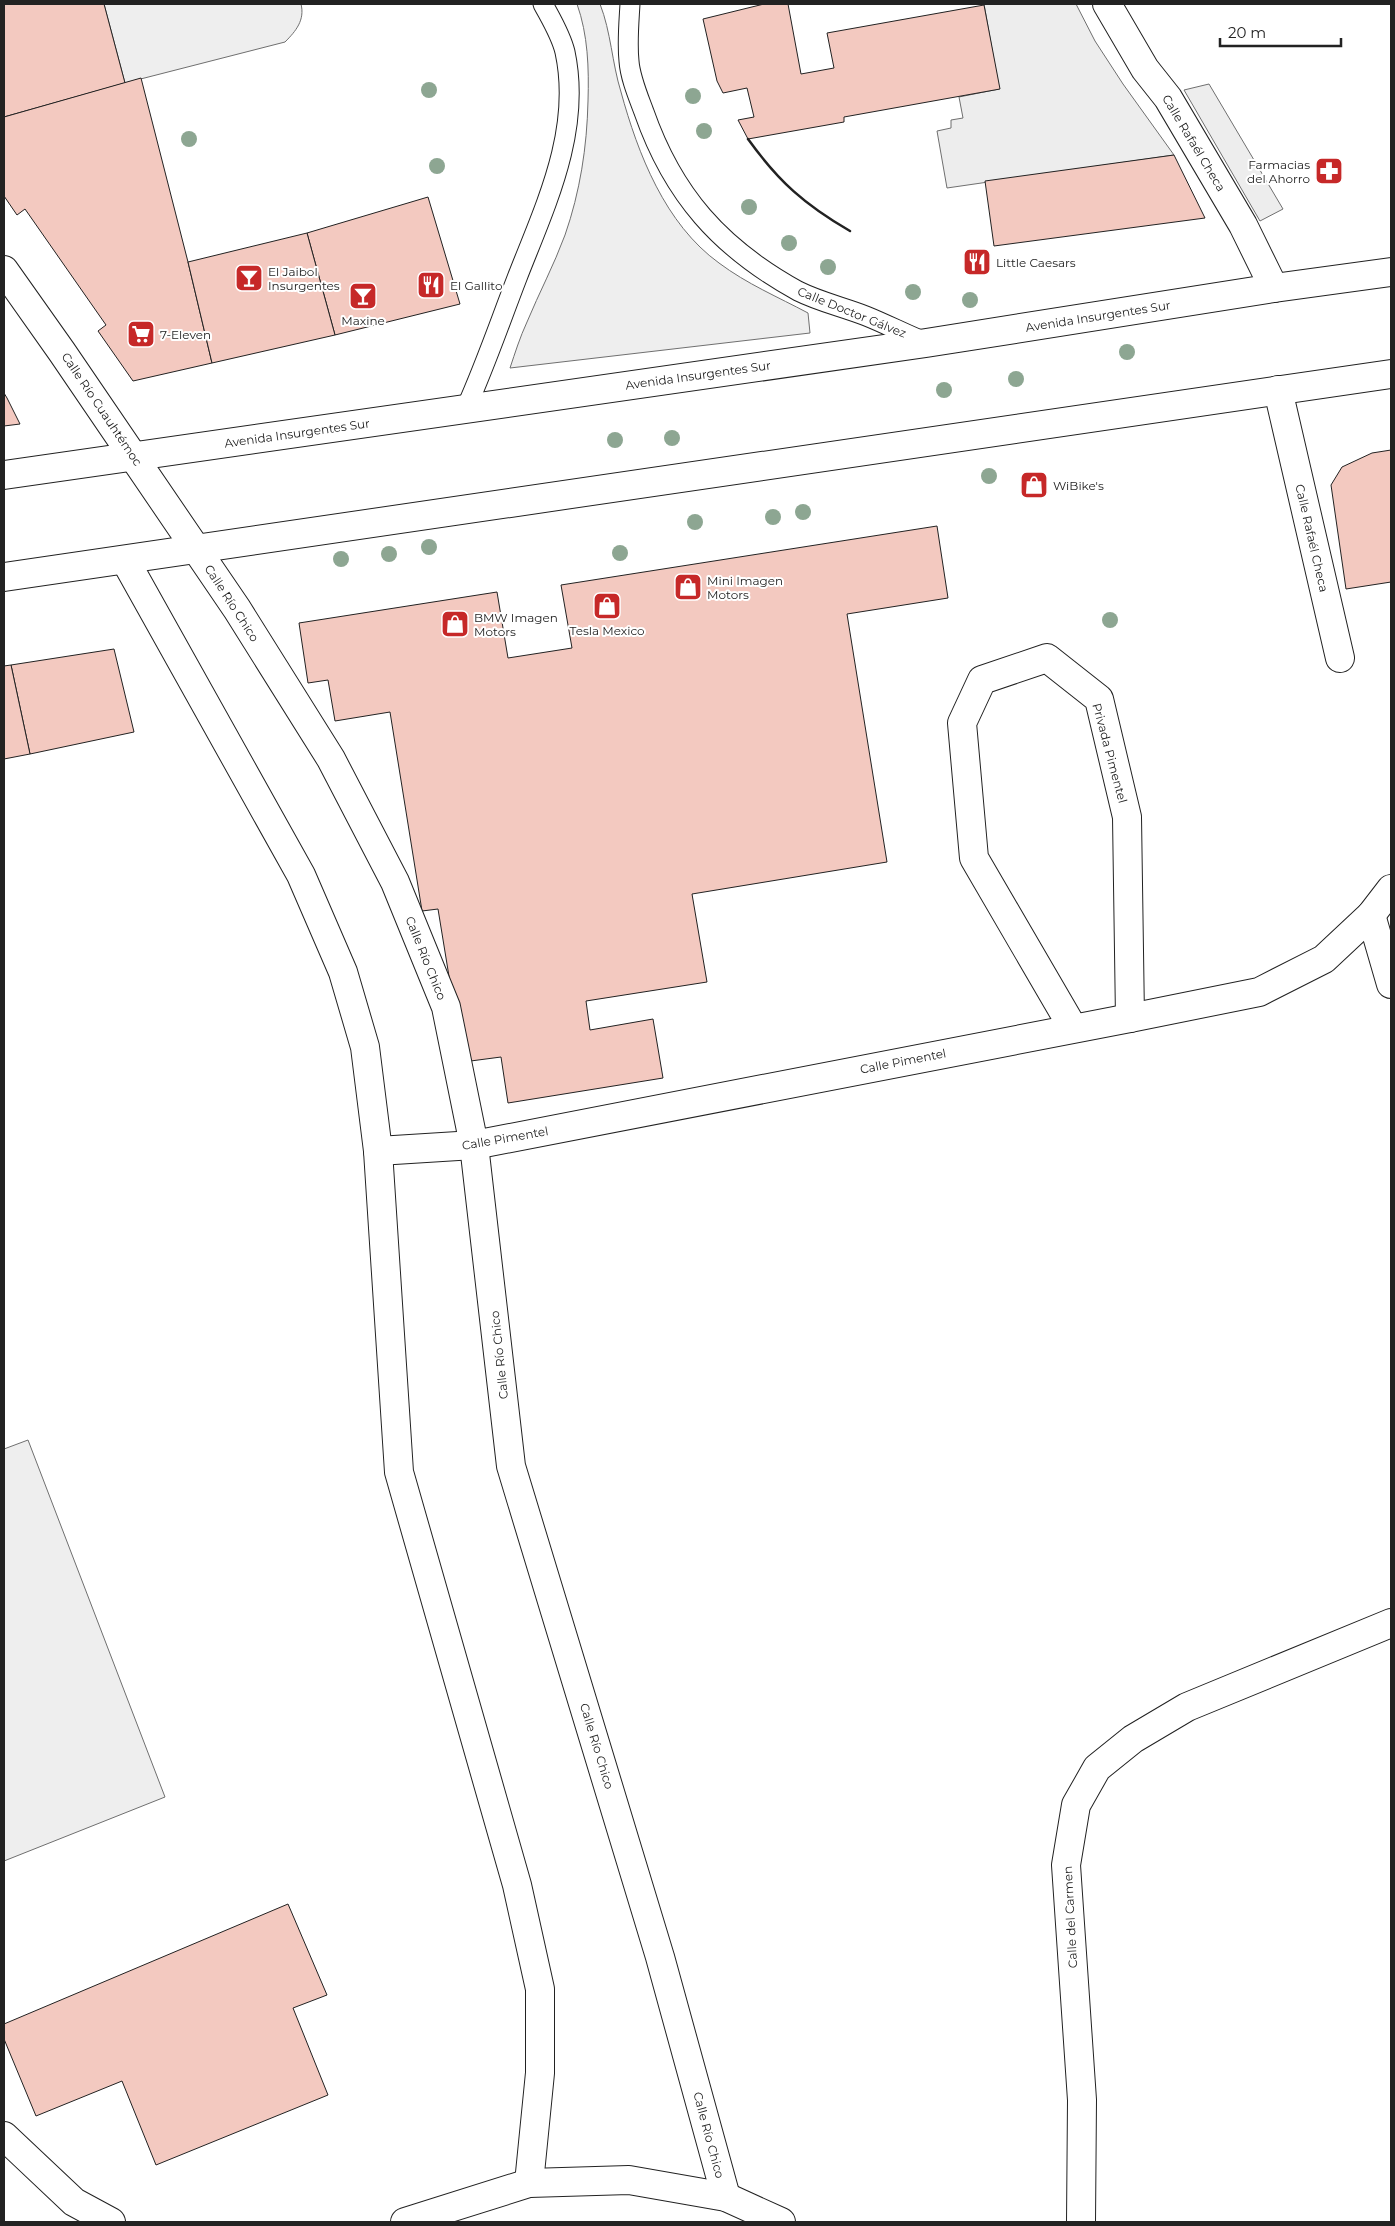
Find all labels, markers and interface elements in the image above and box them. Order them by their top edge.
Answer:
scale bar [1220,15,1341,47]
text: 20 m [1228,23,1266,42]
street label: Calle Rafaél Checa [1159,92,1229,194]
pharmacy icon: Farmacias del Ahorro [1314,156,1344,186]
place label: Farmacias del Ahorro [1247,157,1310,186]
restaurant icon: Little Caesars [962,247,992,277]
place label: Little Caesars [996,255,1076,270]
bar icon: El Jaibol Insurgentes [234,263,264,293]
place label: El Jaibol Insurgentes [268,264,340,293]
restaurant icon: El Gallito [416,270,446,300]
place label: El Gallito [450,278,503,293]
bar icon: Maxine [348,281,378,311]
street label: Calle Doctor Gálvez [795,283,909,341]
street label: Avenida Insurgentes Sur [1024,297,1172,335]
place label: Maxine [341,313,385,328]
supermarket icon: 7-Eleven [126,319,156,349]
place label: 7-Eleven [160,327,211,342]
street label: Calle Río Cuauhtémoc [58,349,146,469]
street label: Avenida Insurgentes Sur [624,357,772,393]
street label: Avenida Insurgentes Sur [223,415,371,451]
shop icon: WiBike's [1019,470,1049,500]
place label: WiBike's [1053,478,1104,493]
street label: Calle Rafaél Checa [1292,483,1332,593]
street label: Calle Río Chico [201,562,263,644]
shop icon: Mini Imagen Motors [673,572,703,602]
place label: Mini Imagen Motors [707,573,783,602]
shop icon: Tesla Mexico [592,591,622,621]
shop icon: BMW Imagen Motors [440,609,470,639]
place label: BMW Imagen Motors [474,610,558,639]
place label: Tesla Mexico [569,623,645,638]
street label: Privada Pimentel [1089,701,1131,805]
street label: Calle Río Chico [402,914,450,1002]
street label: Calle Pimentel [859,1045,947,1077]
street label: Calle Pimentel [461,1123,549,1153]
street label: Calle Río Chico [487,1310,511,1400]
street label: Calle Río Chico [577,1701,617,1791]
street label: Calle del Carmen [1060,1865,1080,1969]
street label: Calle Río Chico [690,2090,728,2180]

